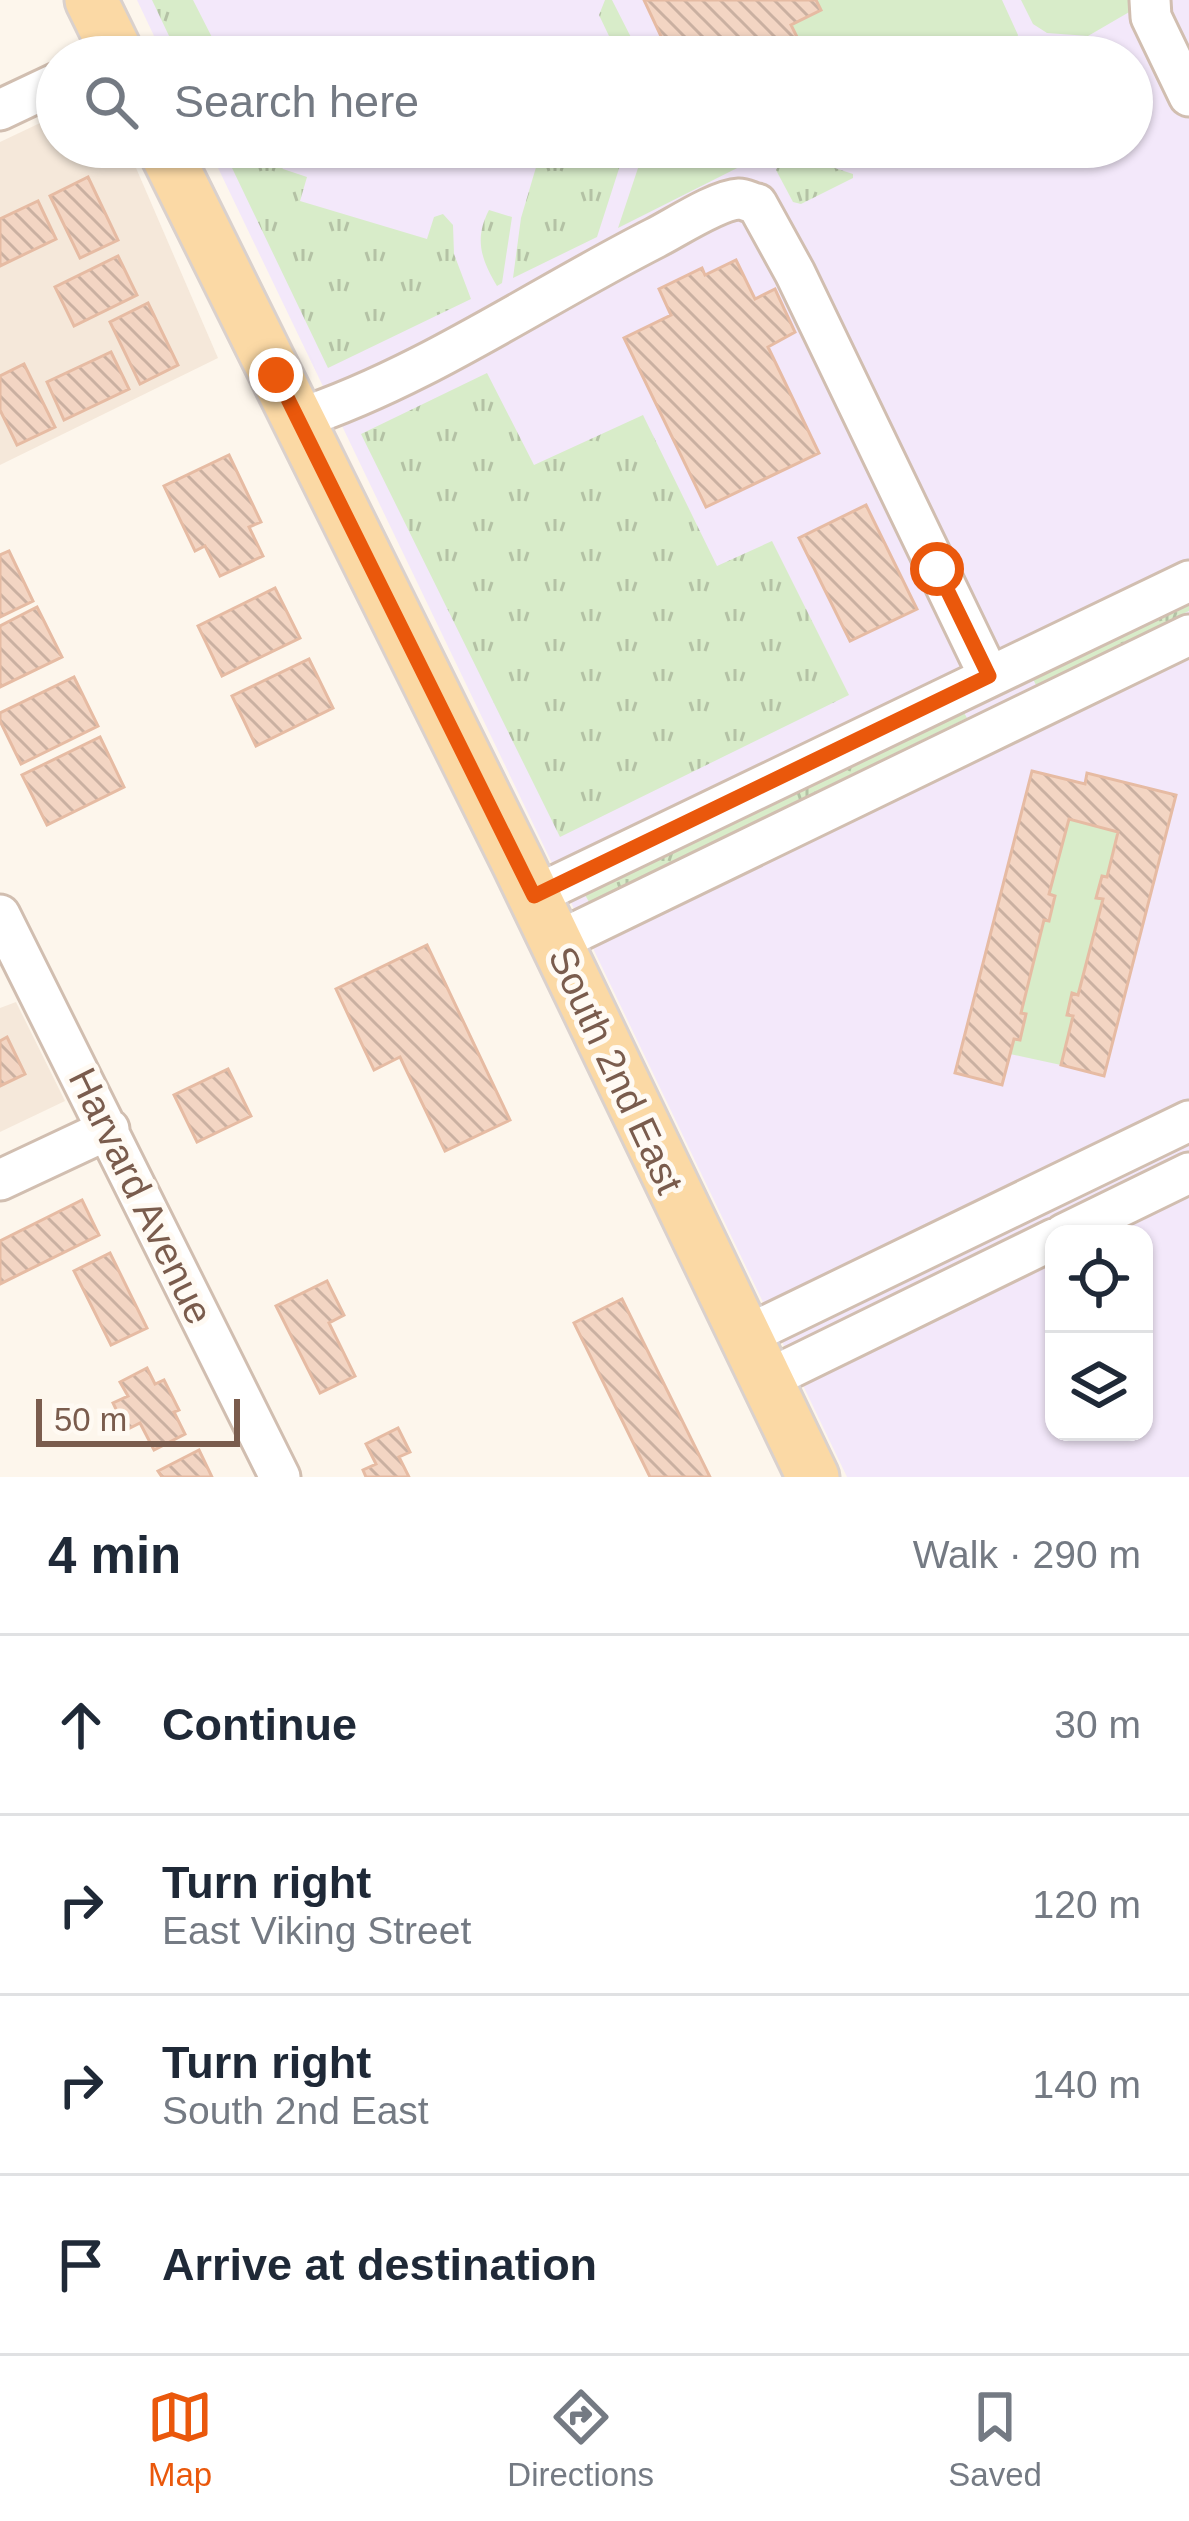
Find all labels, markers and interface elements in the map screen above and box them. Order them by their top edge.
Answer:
search box [36,36,1153,168]
icon: search [78,69,144,135]
text: Search here [174,76,419,127]
route end [249,348,303,402]
route start [910,542,964,596]
street label: South 2nd East [540,940,692,1200]
street label: Harvard Avenue [61,1061,221,1331]
map controls [1045,1225,1153,1441]
button: locate [1045,1225,1153,1333]
button: layers [1045,1333,1153,1441]
scale bar [36,1393,240,1446]
text: 50 m [54,1401,127,1438]
text: 4 min [48,1527,181,1584]
text: Walk · 290 m [913,1533,1141,1576]
icon: ahead [48,1692,114,1758]
text: Continue [162,1699,357,1750]
text: 30 m [1054,1703,1141,1746]
text: Turn right [162,1857,371,1908]
icon: right [48,1872,114,1938]
text: 120 m [1033,1883,1141,1926]
text: East Viking Street [162,1909,471,1952]
text: Turn right [162,2037,371,2088]
icon: right [48,2052,114,2118]
text: 140 m [1033,2063,1141,2106]
text: South 2nd East [162,2089,429,2132]
icon: arrive [48,2232,114,2298]
text: Arrive at destination [162,2239,597,2290]
tab: Map [147,2384,213,2494]
tab: Directions [507,2384,654,2494]
tab: Saved [948,2384,1042,2494]

